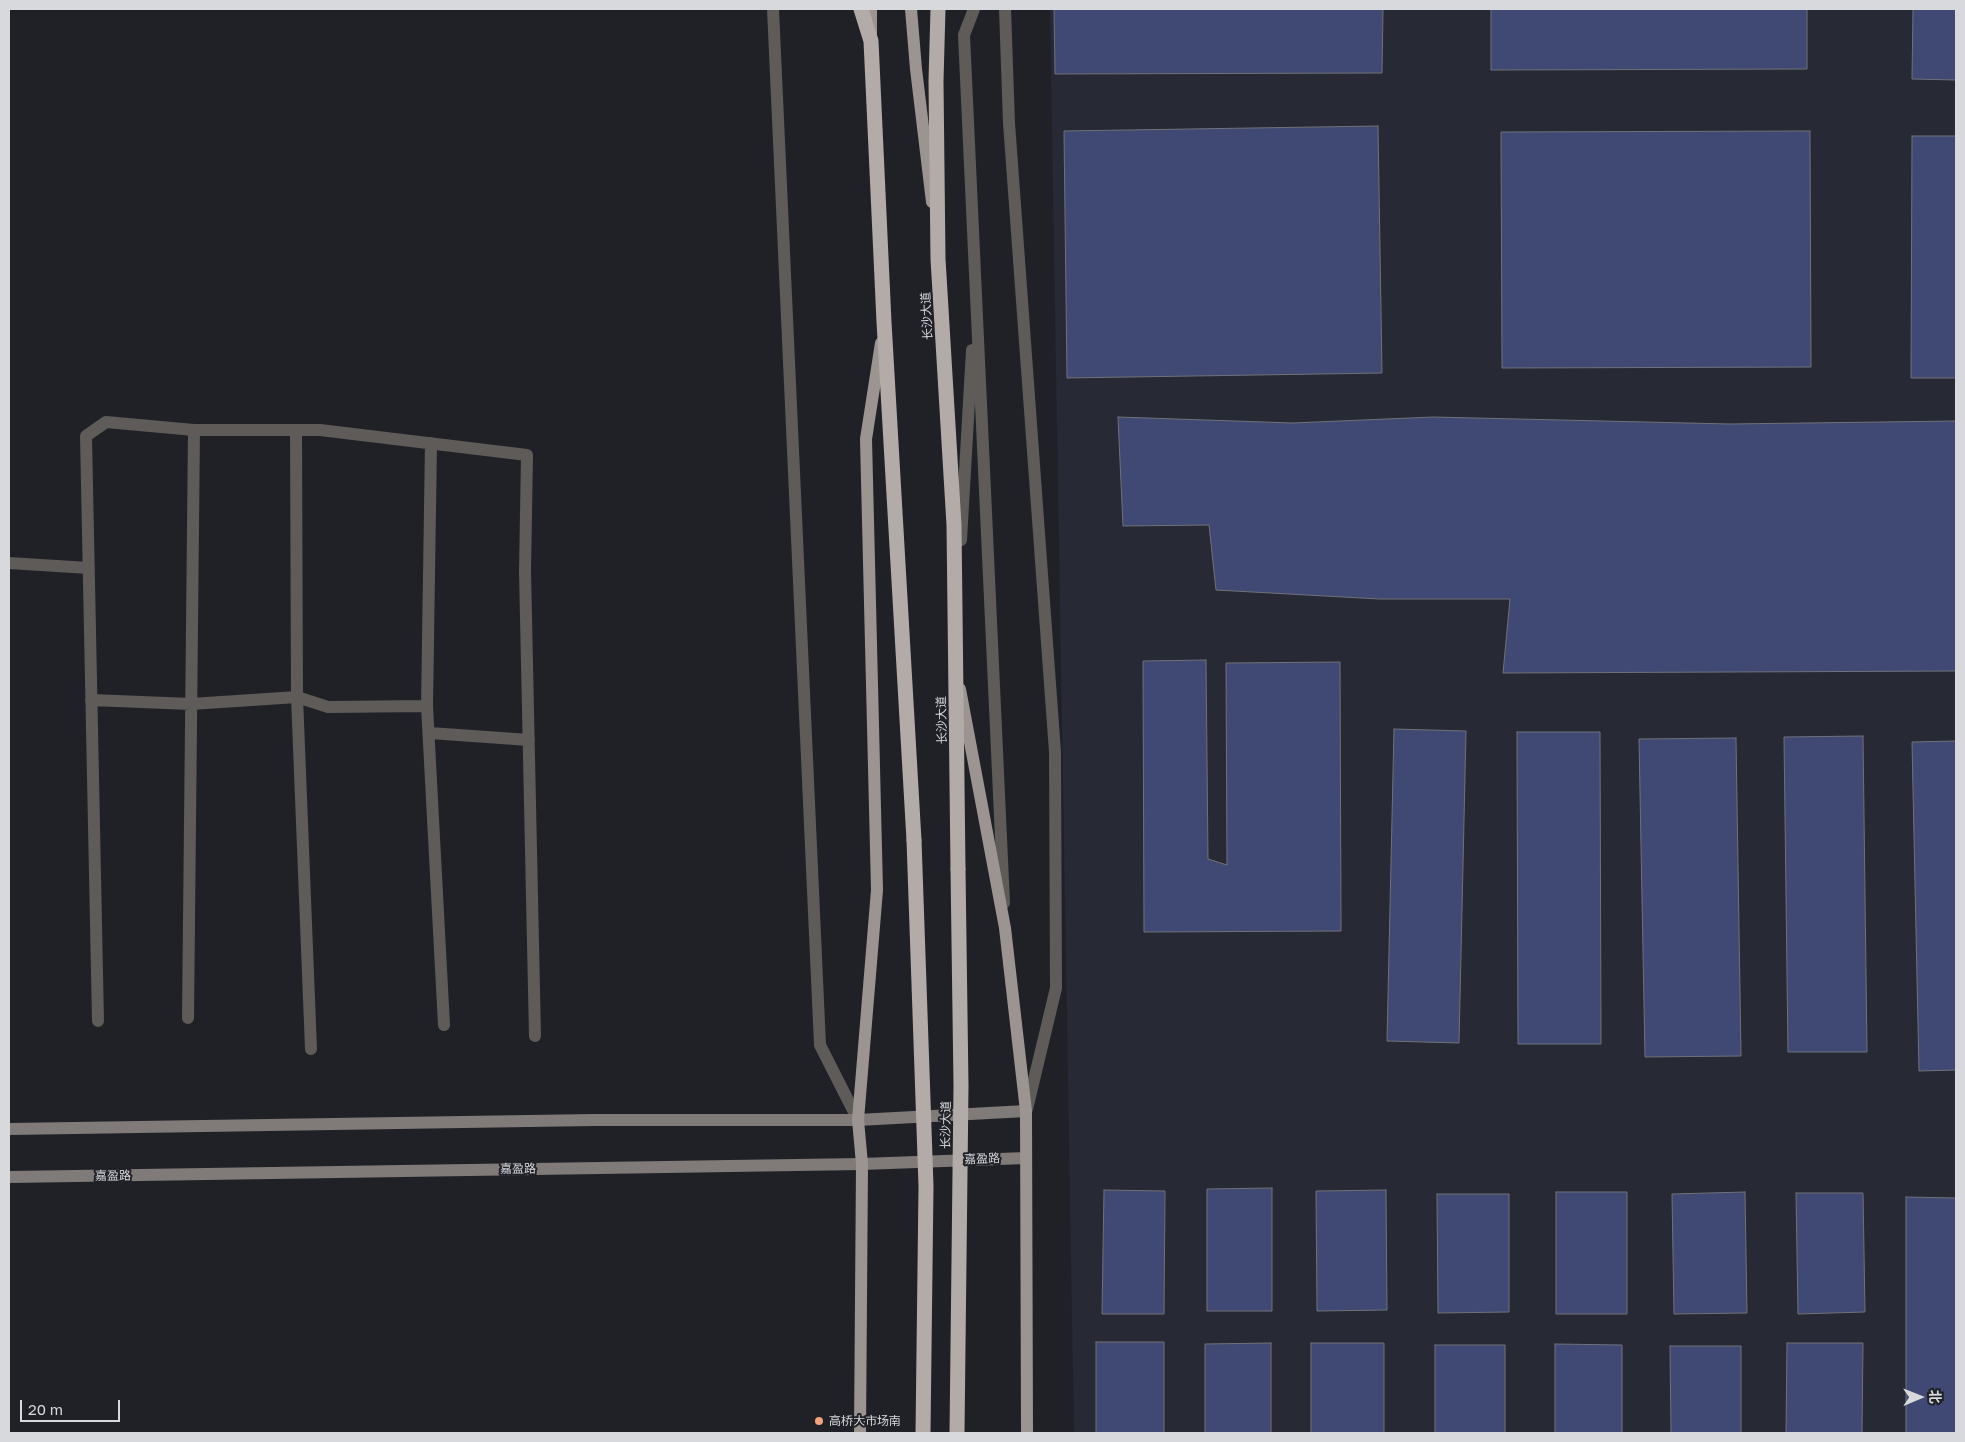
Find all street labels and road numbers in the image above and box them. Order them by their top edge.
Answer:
street label: 长沙大道 [919,292,935,340]
street label: 长沙大道 [934,696,950,744]
street label: 长沙大道 [938,1101,954,1149]
street label: 嘉盈路 [964,1151,1000,1167]
street label: 嘉盈路 [500,1161,536,1177]
street label: 嘉盈路 [95,1168,131,1184]

